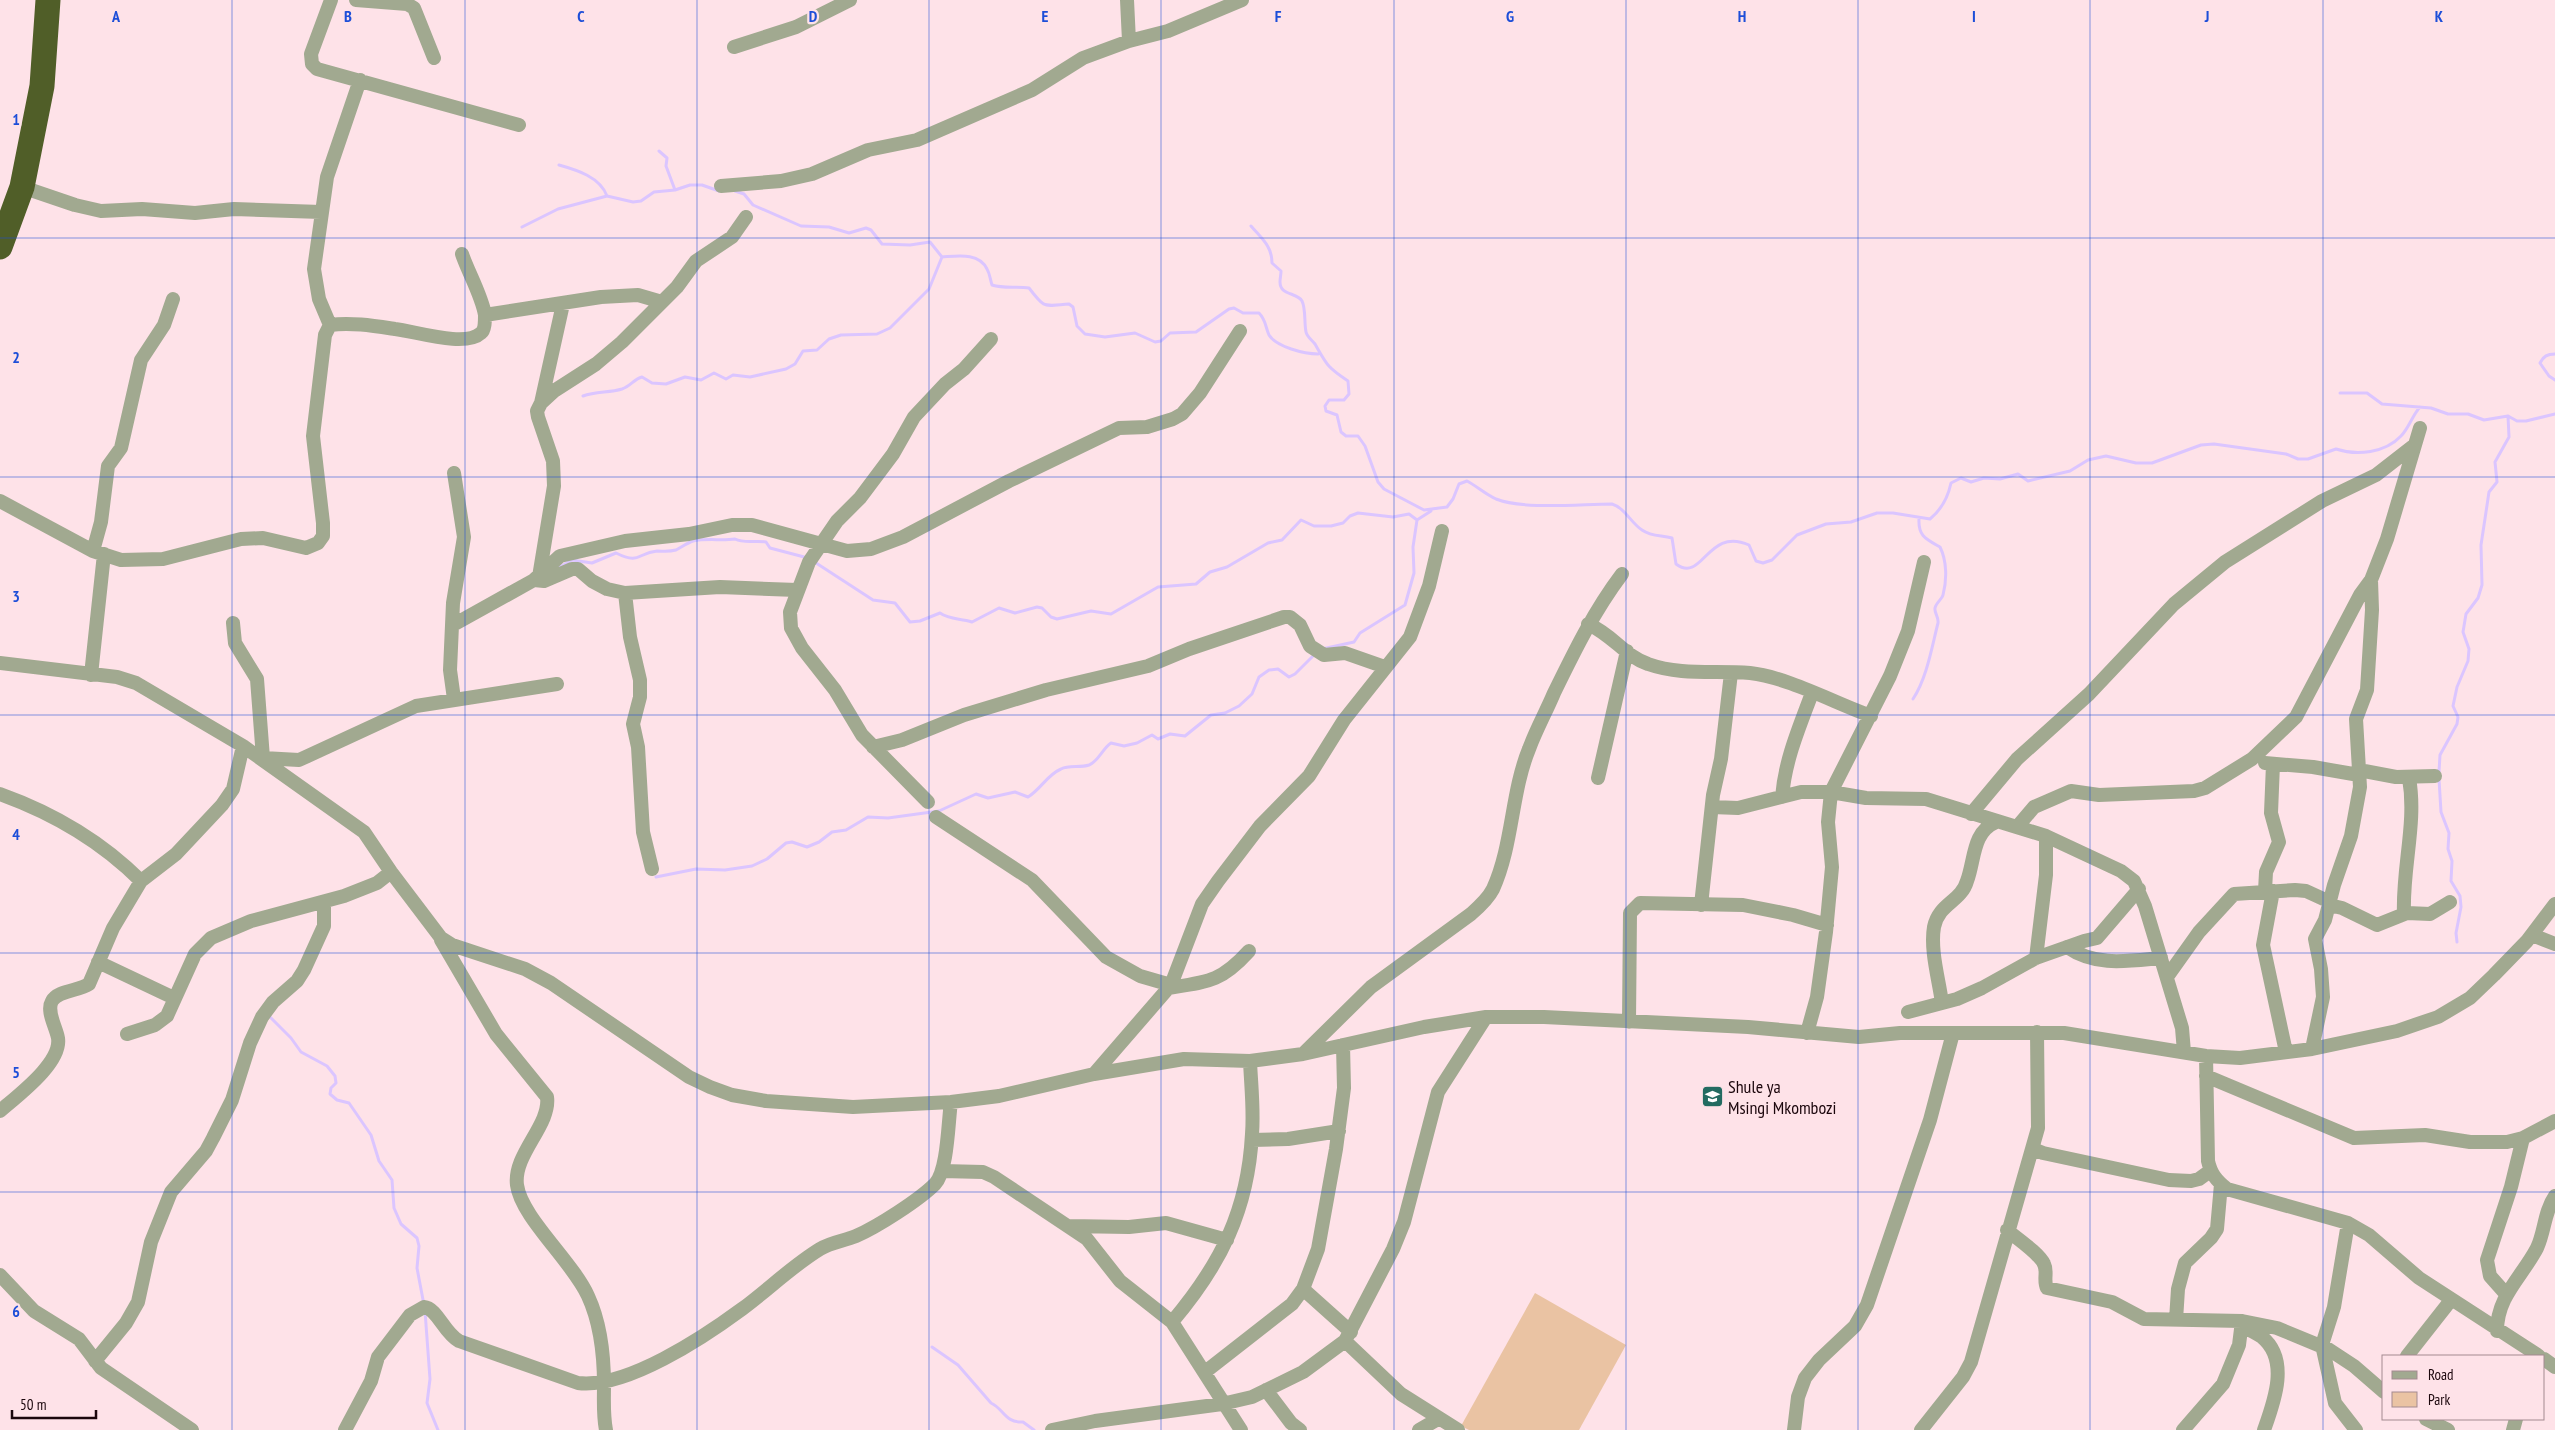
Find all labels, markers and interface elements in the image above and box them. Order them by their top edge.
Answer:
text: A [111,6,121,26]
text: B [344,6,352,26]
text: C [577,6,585,26]
text: D [809,6,818,26]
text: E [1042,6,1049,26]
text: F [1275,6,1282,26]
text: G [1506,6,1514,26]
text: H [1738,6,1746,26]
text: I [1972,6,1976,26]
text: J [2204,6,2209,26]
text: K [2435,6,2444,26]
text: 1 [12,109,20,129]
text: 2 [12,347,20,367]
text: 3 [12,586,20,606]
text: 4 [12,824,20,844]
text: 5 [12,1062,20,1082]
place label: Shule ya Msingi Mkombozi [1728,1075,1836,1119]
school or university icon: Shule ya Msingi Mkombozi [1700,1085,1724,1109]
text: 6 [12,1301,20,1321]
legend [2382,1355,2545,1420]
text: Road [2428,1365,2454,1384]
scale bar [12,1388,96,1420]
text: Park [2428,1390,2450,1409]
text: 50 m [20,1395,46,1414]

